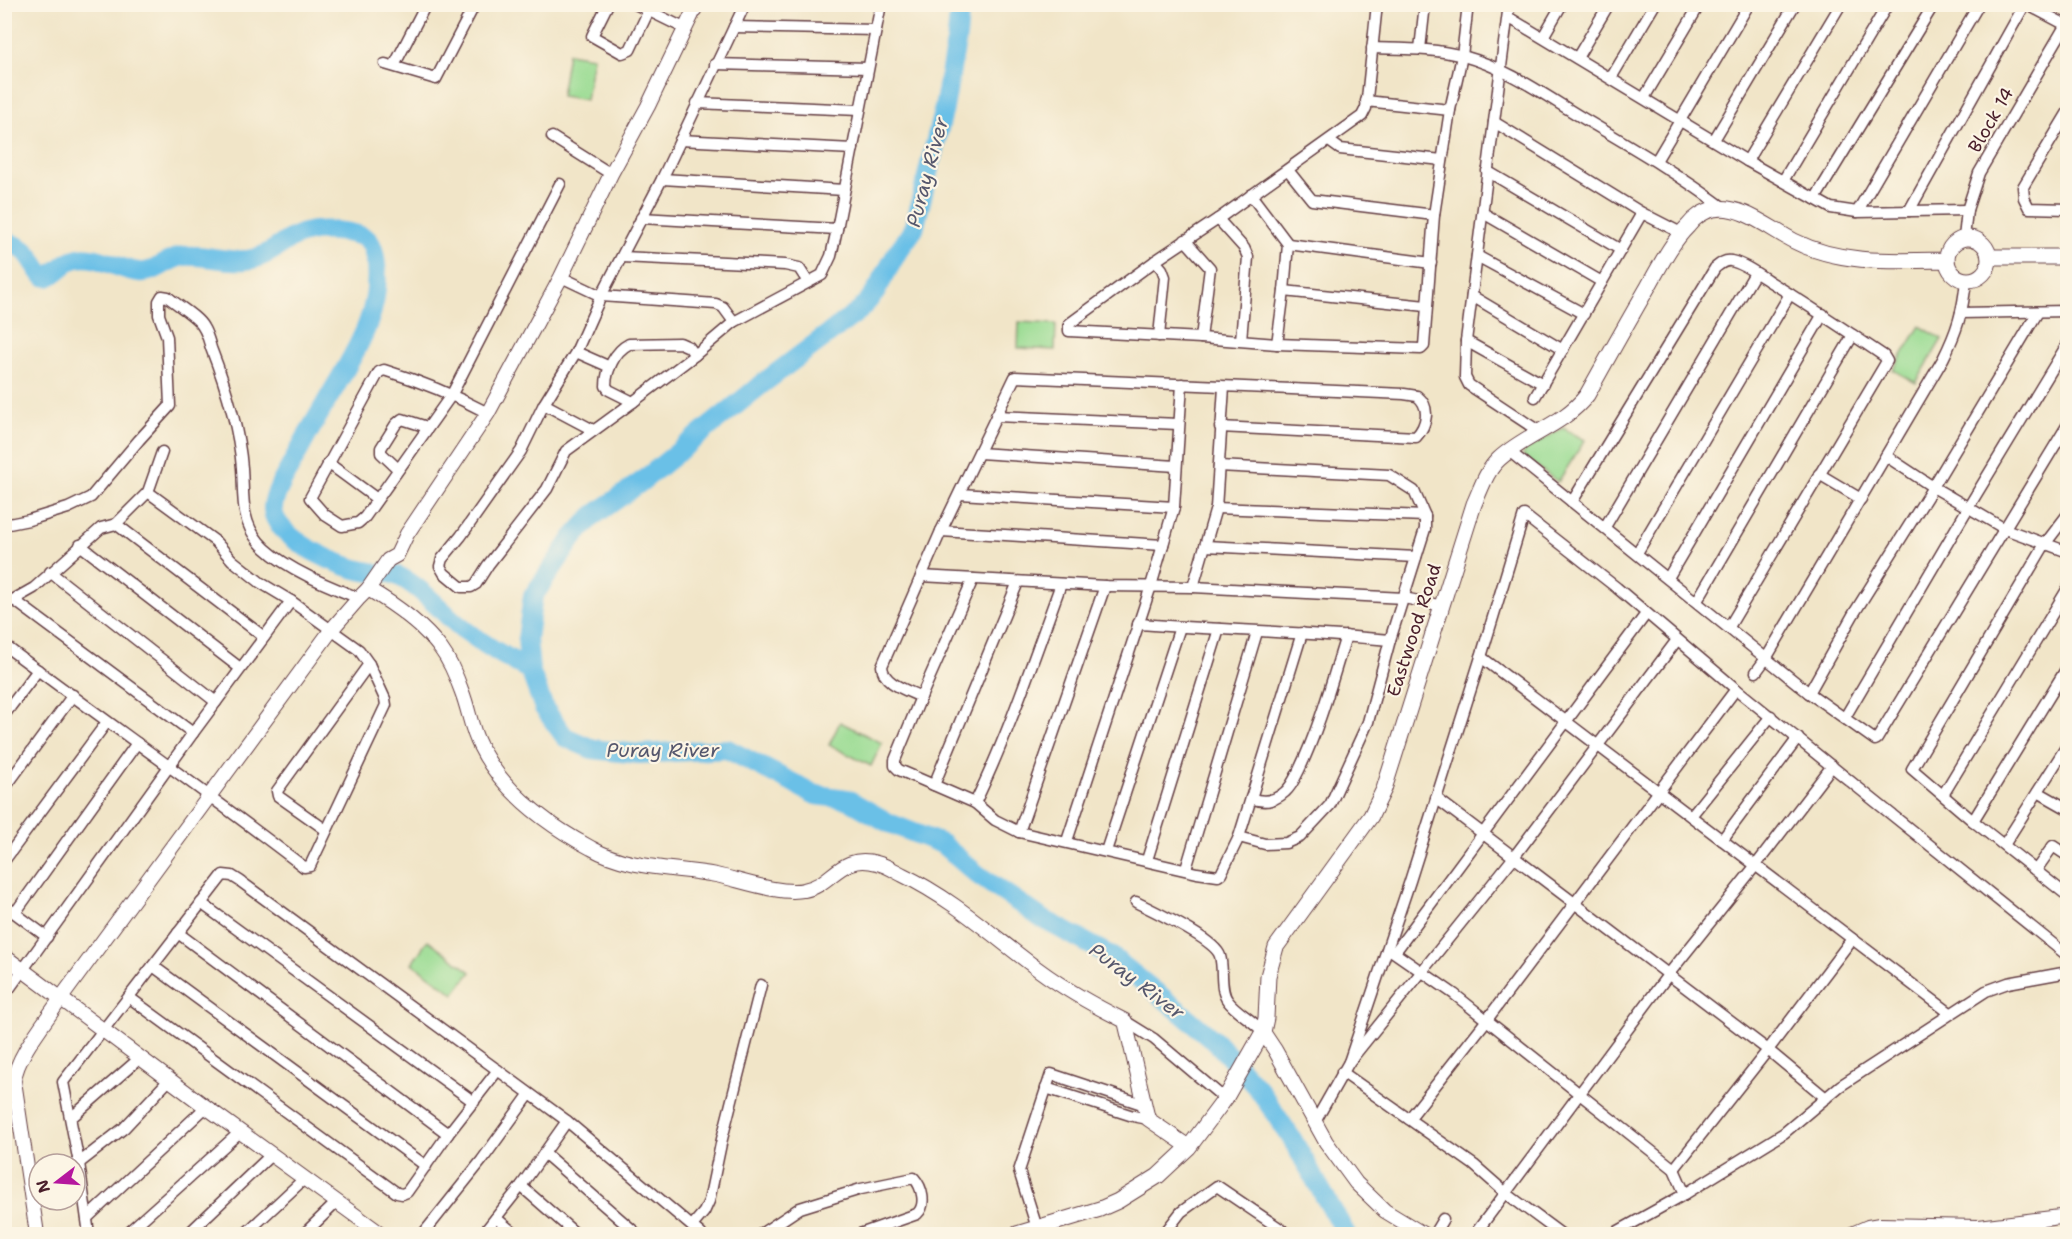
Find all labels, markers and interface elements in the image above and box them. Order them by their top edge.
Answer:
street label: Block 14 [1963,83,2019,157]
water label: Puray River [900,114,954,230]
street label: Eastwood Road [1381,560,1447,700]
water label: Puray River [607,737,720,763]
water label: Puray River [1084,937,1190,1026]
north arrow [27,1152,87,1212]
text: N [31,1177,55,1195]

